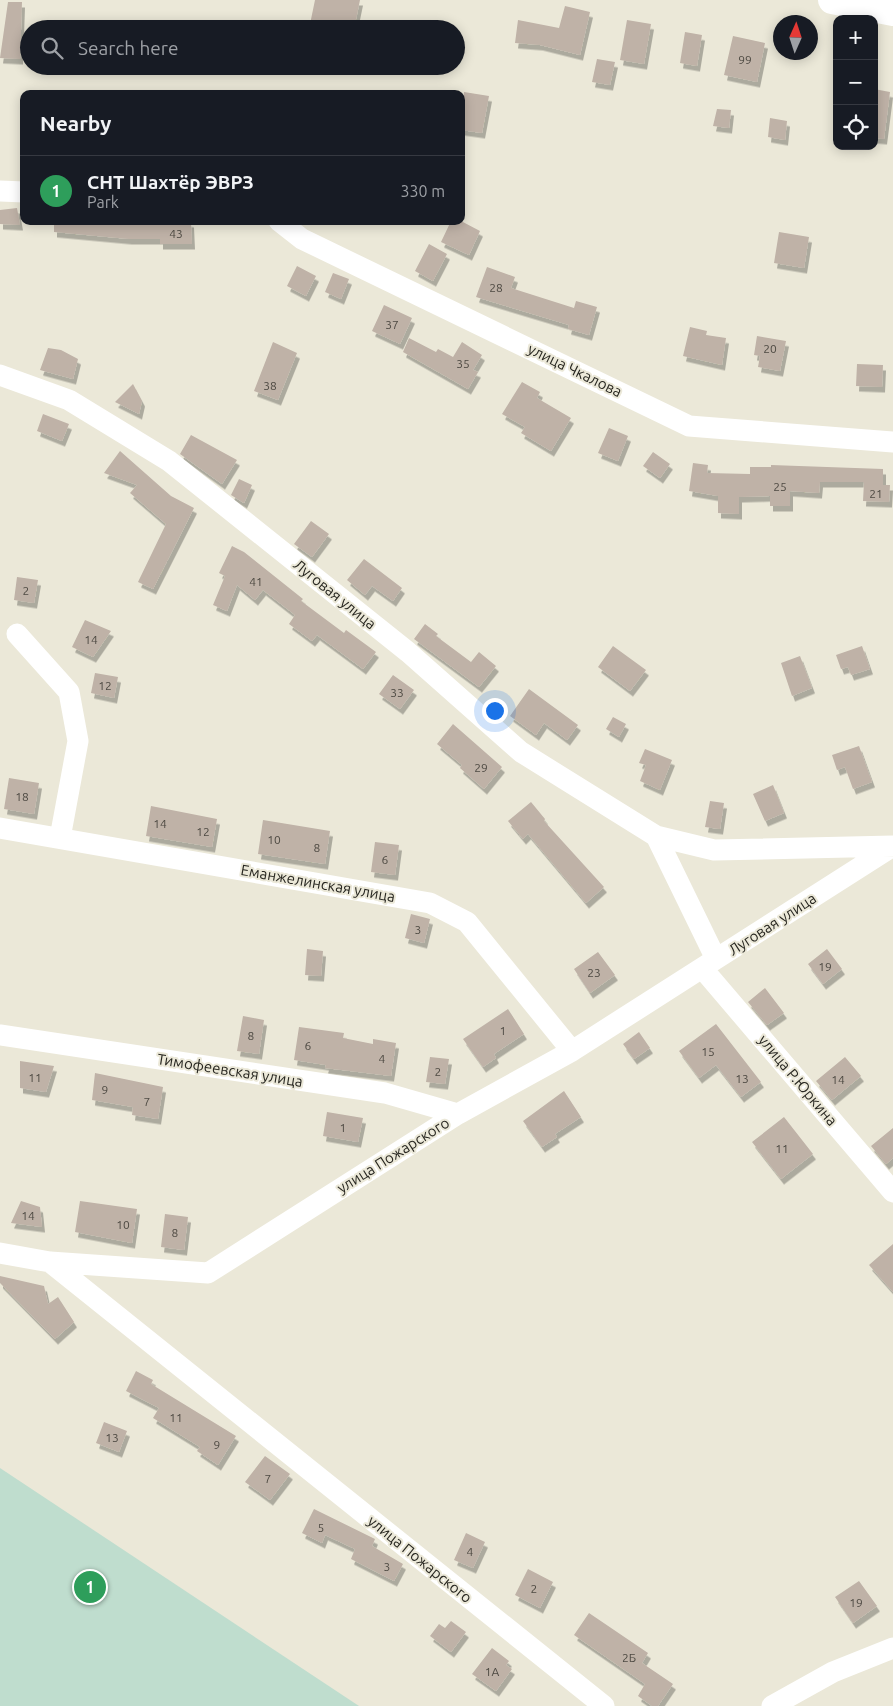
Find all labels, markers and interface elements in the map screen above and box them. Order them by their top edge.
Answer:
north arrow [773,15,818,60]
map controls [833,15,878,150]
button: + [833,15,878,60]
search box [20,20,465,75]
icon: search [38,34,66,62]
text: Search here [78,37,178,59]
house number: 99 [738,53,752,66]
button: − [833,60,878,105]
button: locate [833,105,878,150]
text: Nearby [40,111,111,135]
text: СНТ Шахтёр ЭВРЗ [87,171,254,193]
text: 1 [51,182,61,200]
text: 330 m [400,182,445,200]
text: Park [87,193,119,211]
house number: 43 [169,227,183,240]
house number: 28 [489,281,503,294]
house number: 37 [385,318,399,331]
street label: улица Чкалова [525,340,625,400]
house number: 20 [763,342,777,355]
house number: 35 [456,357,470,370]
house number: 38 [263,379,277,392]
house number: 25 [773,480,787,493]
house number: 21 [869,487,883,500]
street label: Луговая улица [290,556,380,632]
house number: 41 [249,575,263,588]
house number: 2 [23,584,29,597]
house number: 14 [84,633,98,646]
house number: 12 [98,679,112,692]
house number: 33 [390,686,404,699]
your location [482,698,508,724]
house number: 29 [474,761,488,774]
house number: 18 [15,790,29,803]
house number: 14 [153,817,167,830]
house number: 12 [196,825,210,838]
house number: 10 [267,833,281,846]
house number: 8 [314,841,321,854]
house number: 6 [382,853,389,866]
street label: Еманжелинская улица [240,861,396,905]
street label: Луговая улица [725,889,819,959]
house number: 3 [415,923,421,936]
house number: 19 [818,960,832,973]
house number: 23 [587,966,601,979]
house number: 1 [500,1024,506,1037]
house number: 8 [248,1029,255,1042]
street label: улица Р.Юркина [755,1031,841,1129]
house number: 6 [305,1039,312,1052]
house number: 15 [701,1045,715,1058]
street label: Тимофеевская улица [156,1050,304,1090]
house number: 4 [379,1052,386,1065]
house number: 2 [435,1065,441,1078]
house number: 11 [28,1071,42,1084]
house number: 13 [735,1072,749,1085]
house number: 14 [831,1073,845,1086]
house number: 9 [102,1083,108,1096]
house number: 7 [144,1095,150,1108]
street label: улица Пожарского [334,1114,452,1196]
house number: 1 [340,1121,346,1134]
house number: 11 [775,1142,789,1155]
house number: 14 [21,1209,35,1222]
house number: 10 [116,1218,130,1231]
house number: 8 [172,1226,179,1239]
house number: 11 [169,1411,183,1424]
house number: 13 [105,1431,119,1444]
house number: 9 [214,1438,220,1451]
house number: 7 [265,1472,271,1485]
street label: улица Пожарского [365,1512,475,1606]
house number: 5 [318,1521,324,1534]
house number: 4 [467,1545,474,1558]
house number: 3 [384,1560,390,1573]
pin: 1 [74,1568,106,1606]
house number: 2 [531,1582,537,1595]
house number: 19 [849,1596,863,1609]
house number: 2Б [622,1651,636,1664]
house number: 1А [485,1665,499,1678]

